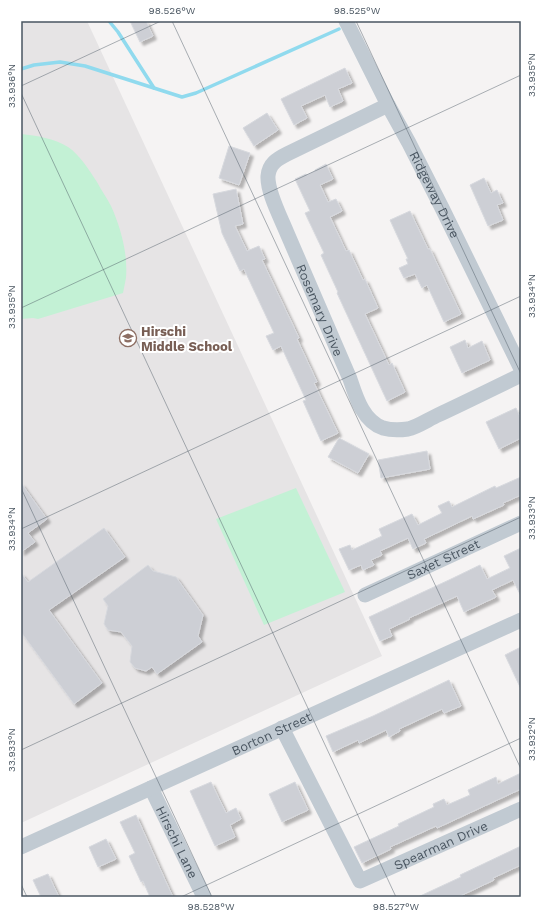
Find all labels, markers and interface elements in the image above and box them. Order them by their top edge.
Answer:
text: 98.526°W [149,5,196,16]
text: 98.525°W [334,5,381,16]
text: 33.935°N [526,53,537,97]
text: 33.936°N [6,64,17,108]
street label: Ridgeway Drive [407,148,463,240]
street label: Rosemary Drive [294,262,347,358]
text: 33.934°N [526,274,537,318]
text: 33.935°N [6,285,17,329]
place label: Hirschi Middle School [141,324,233,354]
school or university icon: Hirschi Middle School [118,328,138,348]
text: 33.933°N [526,496,537,540]
text: 33.934°N [6,507,17,551]
street label: Saxet Street [404,535,482,582]
street label: Borton Street [229,708,314,758]
text: 33.932°N [526,717,537,761]
text: 33.933°N [6,728,17,772]
street label: Hirschi Lane [153,803,201,881]
street label: Spearman Drive [391,817,490,872]
text: 98.528°W [187,901,235,912]
text: 98.527°W [373,901,420,912]

